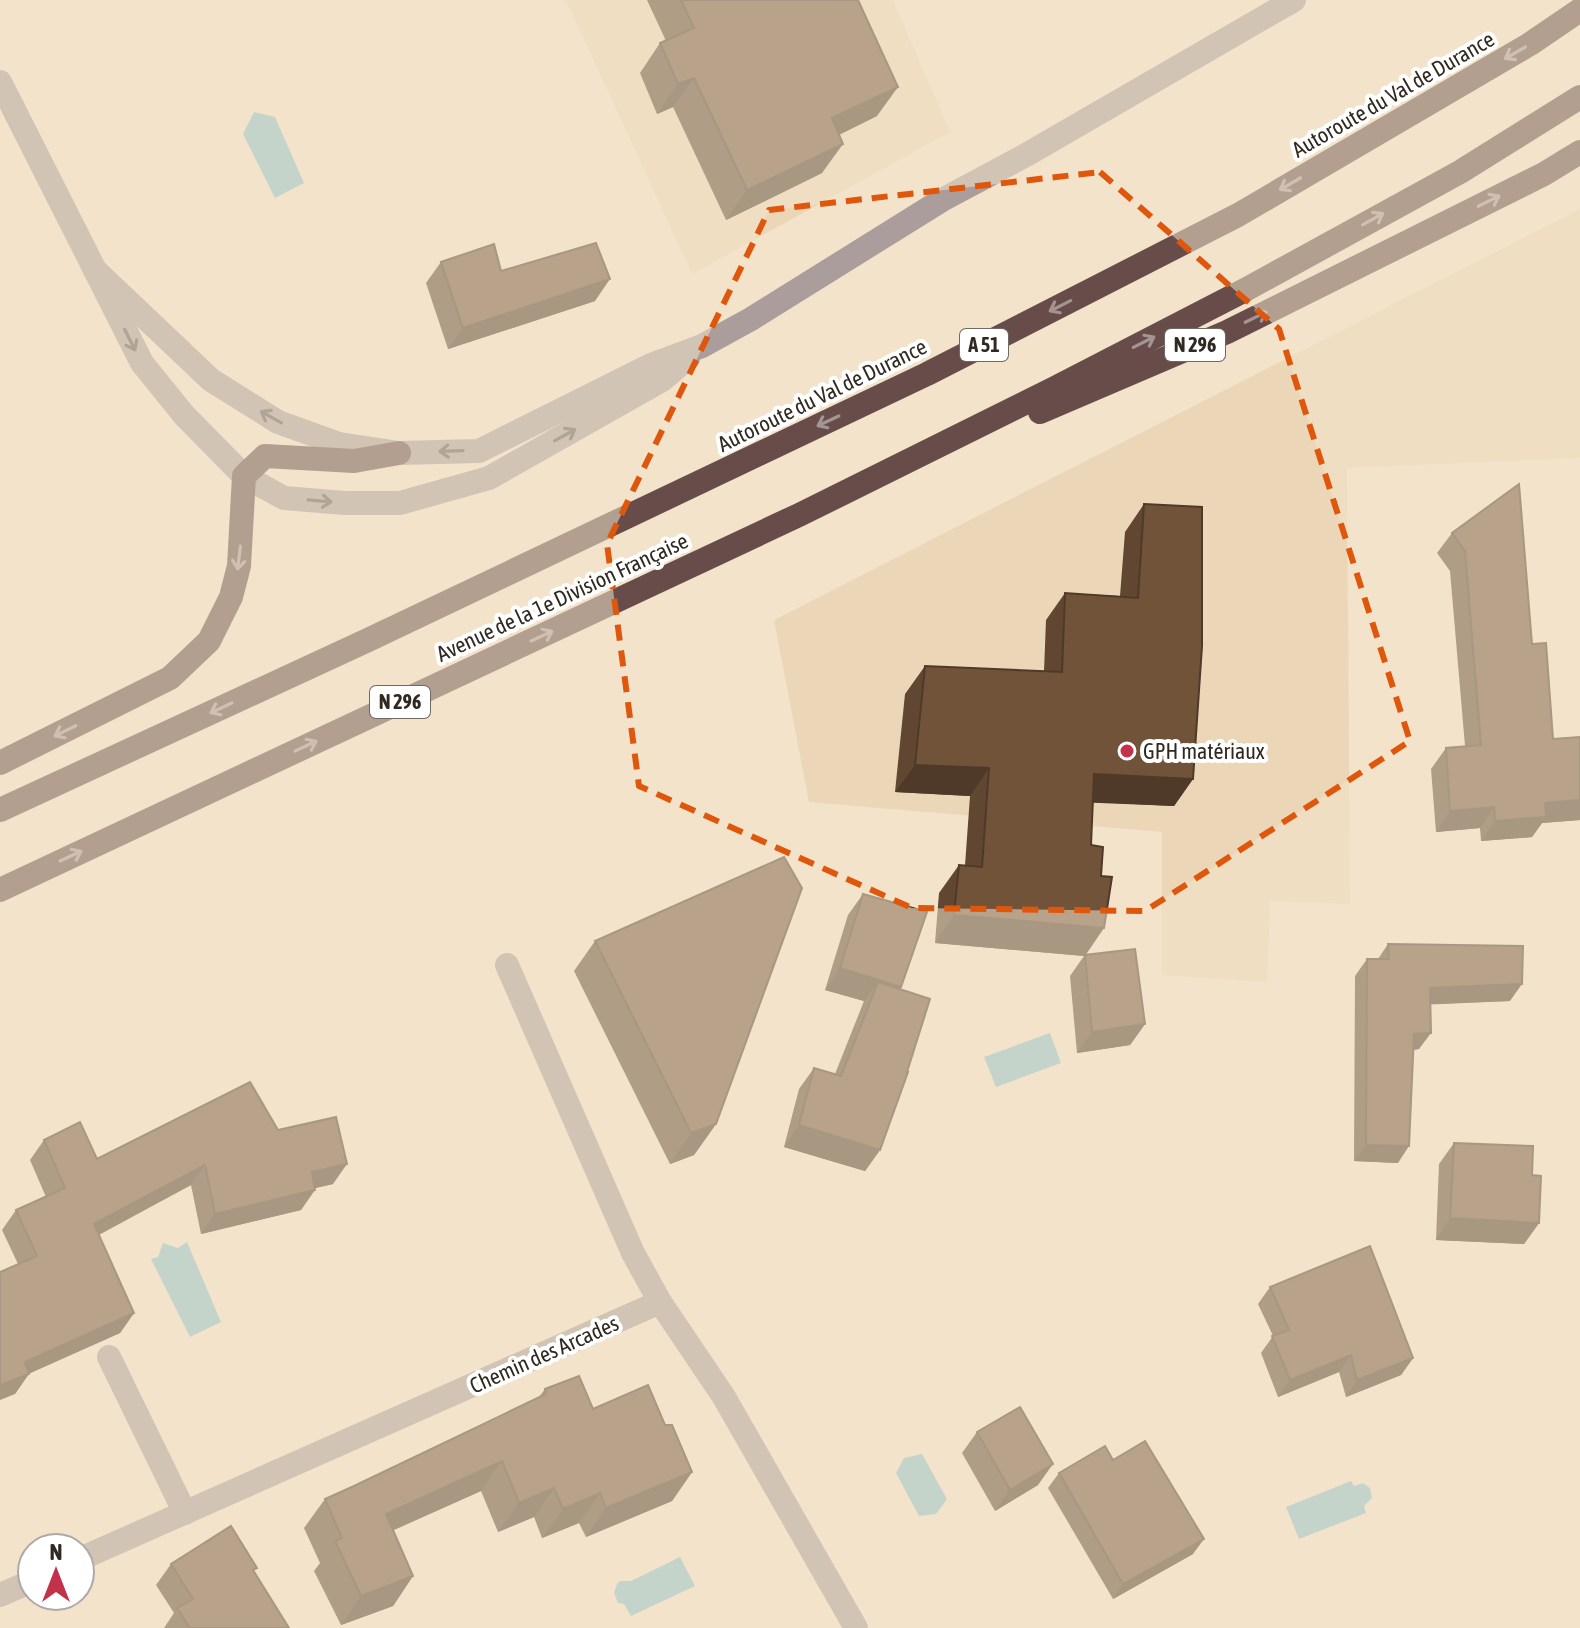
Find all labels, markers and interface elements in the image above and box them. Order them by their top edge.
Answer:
street label: Autoroute du Val de Durance [1287,25,1499,163]
one-way arrow [1504,45,1527,61]
one-way arrow [1279,176,1302,192]
one-way arrow [1476,193,1500,209]
one-way arrow [1361,211,1385,227]
one-way arrow [1049,298,1073,314]
one-way arrow [1244,309,1268,324]
one-way arrow [123,327,139,351]
road number: A 51 [960,329,1008,361]
road number: N 296 [1165,329,1225,361]
street label: Autoroute du Val de Durance [713,333,931,457]
one-way arrow [1132,333,1156,349]
one-way arrow [260,409,283,425]
one-way arrow [816,414,840,429]
one-way arrow [553,427,576,443]
one-way arrow [438,444,465,459]
one-way arrow [306,494,333,509]
street label: Avenue de la 1e Division Française [432,527,692,667]
one-way arrow [231,545,246,571]
one-way arrow [529,628,553,643]
road number: N 296 [370,686,430,718]
one-way arrow [209,701,233,716]
one-way arrow [53,723,77,739]
one-way arrow [294,738,318,753]
place label: GPH matériaux [1143,738,1265,764]
marker: GPH matériaux [1118,742,1136,760]
one-way arrow [58,848,82,863]
street label: Chemin des Arcades [466,1309,623,1398]
north arrow [16,1532,96,1612]
text: N [50,1539,62,1565]

